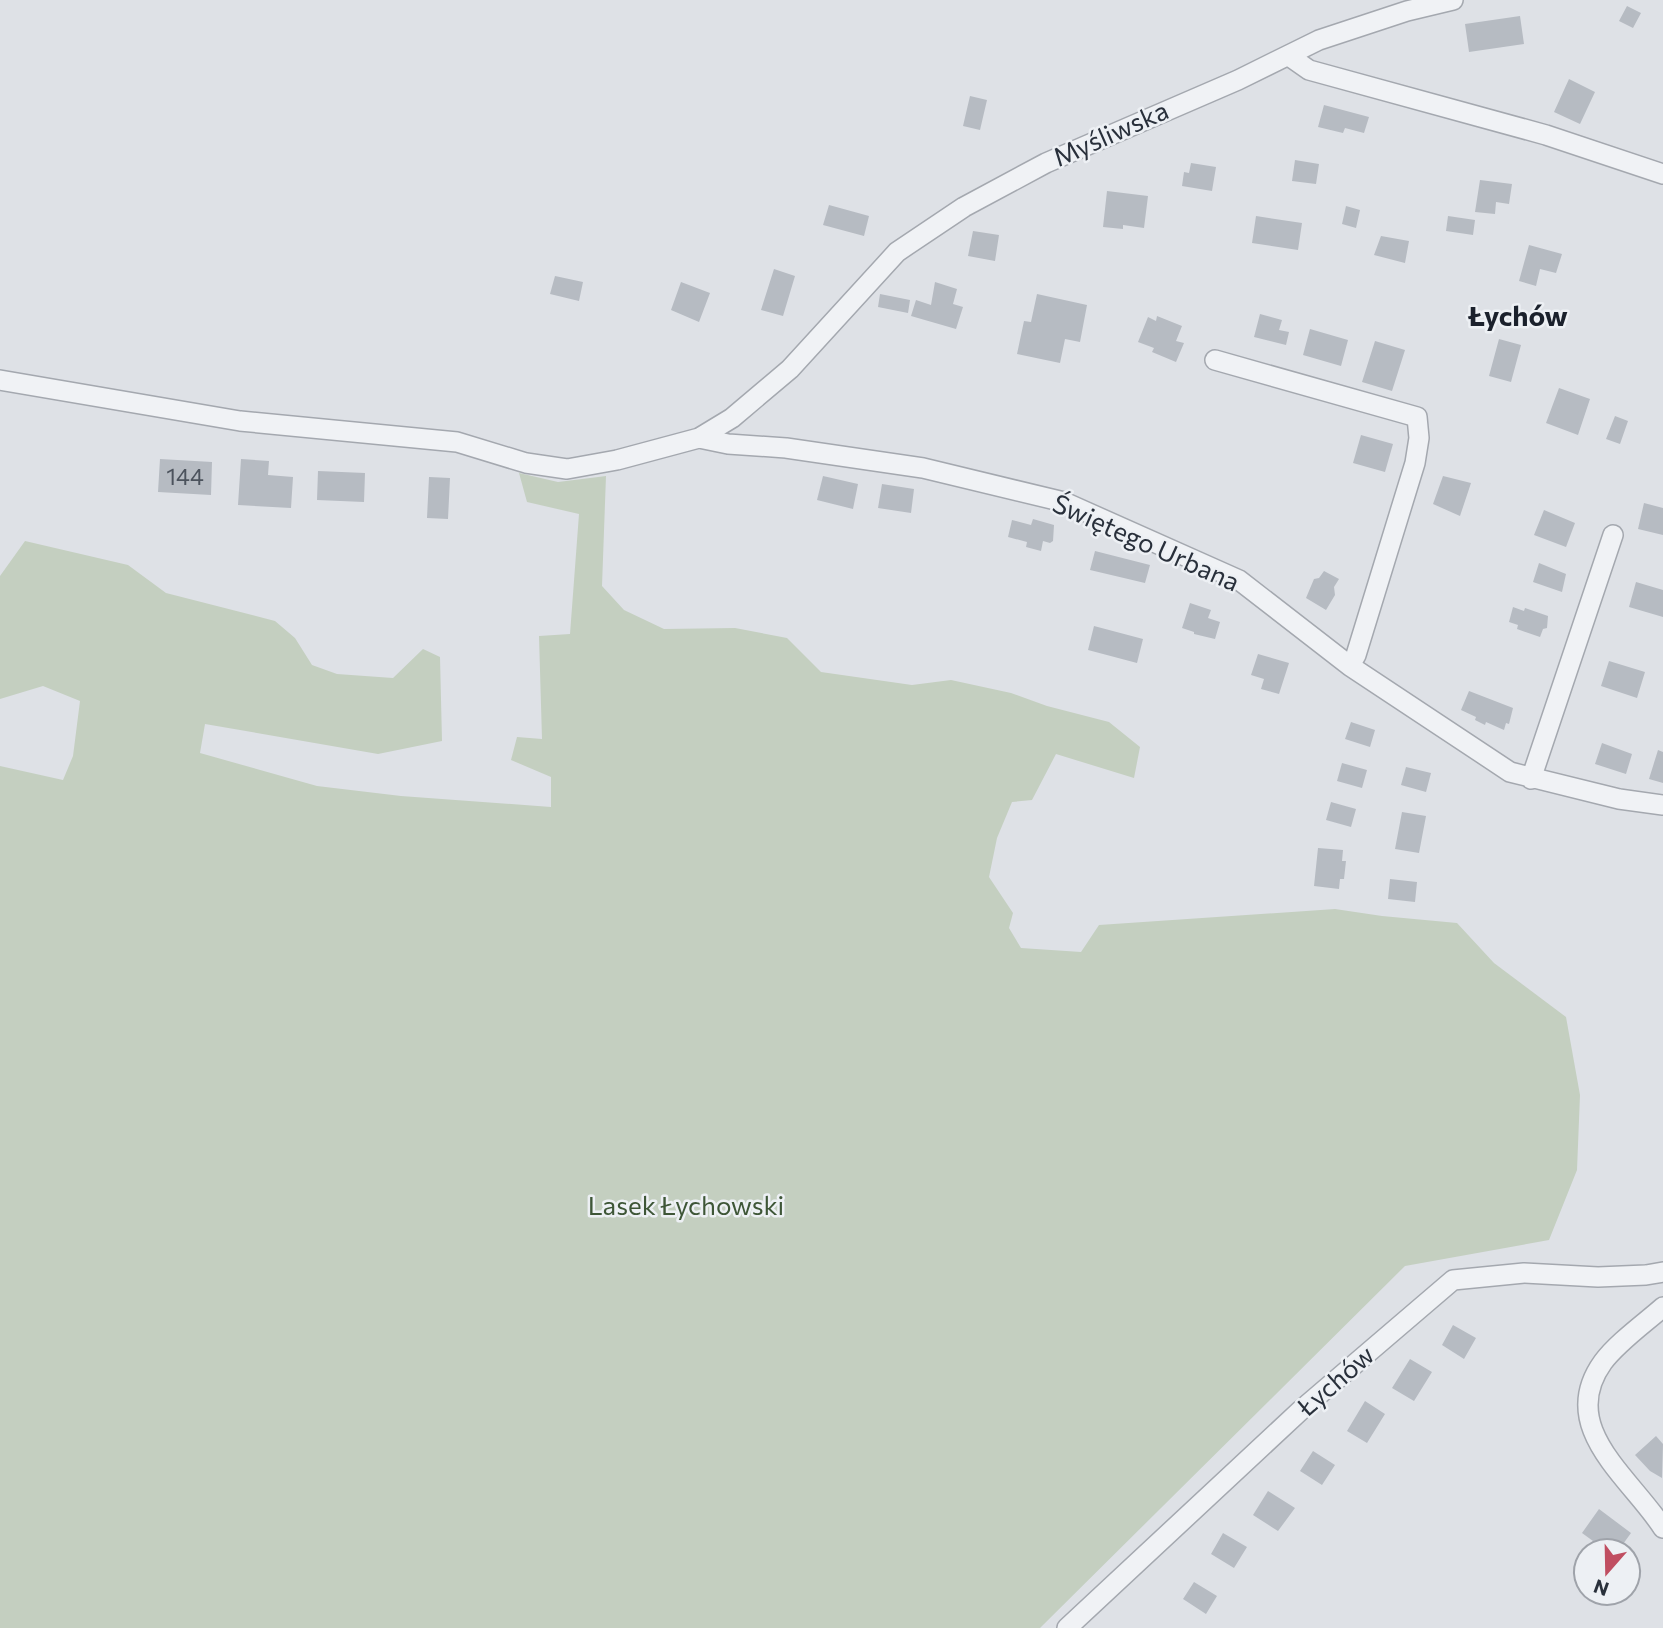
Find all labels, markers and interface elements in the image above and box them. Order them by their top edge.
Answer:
street label: Myśliwska [1048,94,1173,172]
district label: Łychów [1467,298,1568,332]
house number: 144 [166,462,204,490]
street label: Świętego Urbana [1048,487,1245,597]
park label: Lasek Łychowski [588,1189,784,1220]
street label: Łychów [1290,1338,1380,1422]
north arrow [1572,1537,1642,1607]
text: N [1590,1575,1612,1602]

